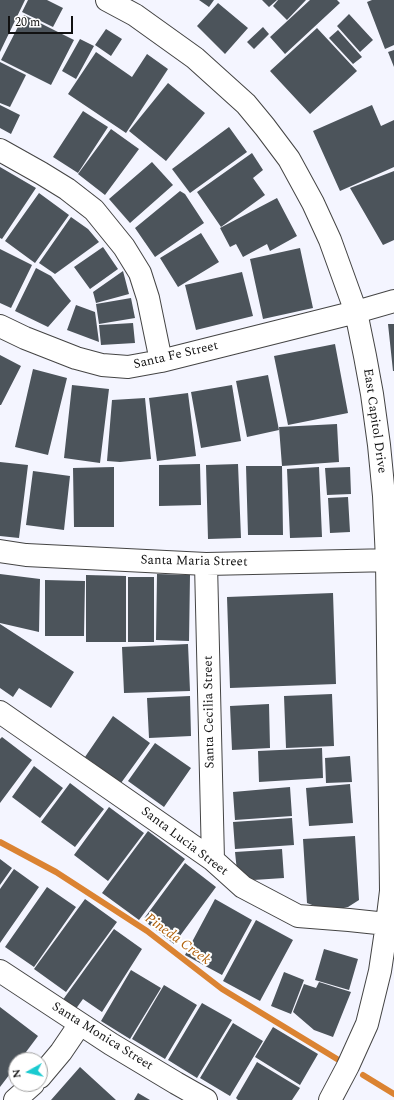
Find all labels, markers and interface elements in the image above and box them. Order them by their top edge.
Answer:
scale bar [10,8,75,34]
text: 20 m [15,13,40,32]
street label: Santa Fe Street [132,339,220,373]
street label: East Capitol Drive [359,367,389,475]
street label: Santa Maria Street [140,553,248,571]
street label: Santa Cecilia Street [201,655,219,769]
street label: Santa Lucia Street [137,804,231,880]
water label: Pineda Creek [141,911,213,969]
street label: Santa Monica Street [49,1000,155,1074]
north arrow [8,1052,48,1092]
text: N [8,1068,26,1079]

